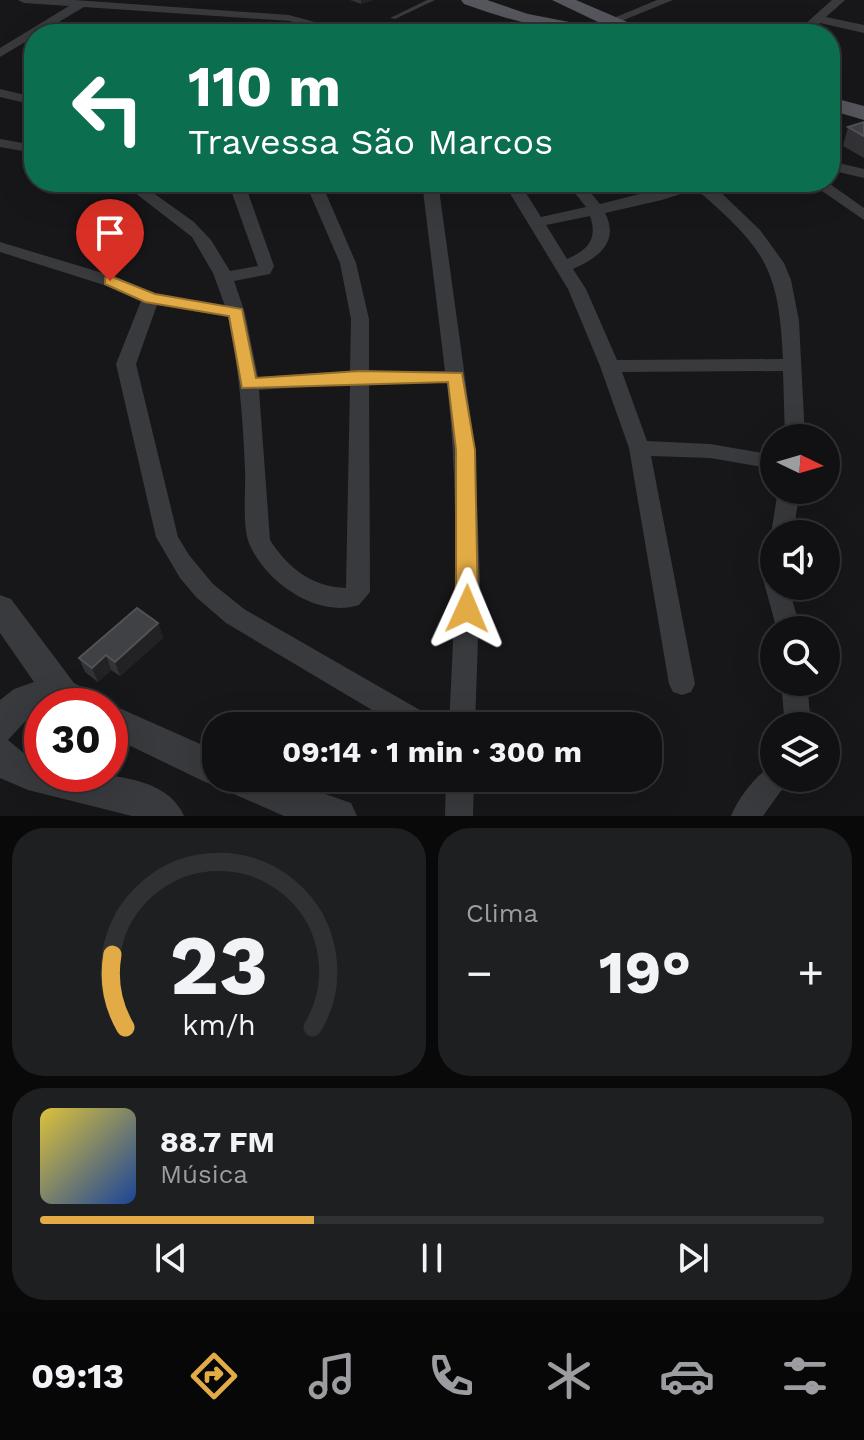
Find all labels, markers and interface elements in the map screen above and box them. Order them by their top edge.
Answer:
text: 110 m [188,54,341,120]
icon: left [56,56,160,160]
text: Travessa São Marcos [188,121,553,163]
pin [76,199,144,281]
icon: arrive [88,211,132,255]
north arrow [760,424,840,504]
map controls [760,424,840,792]
button: sound [760,520,840,600]
position arrow [425,567,509,651]
button: search [760,616,840,696]
speed limit sign: 30 [24,688,128,792]
button: layers [760,712,840,792]
text: 09:14 · 1 min · 300 m [282,734,582,769]
text: Clima [466,898,538,928]
text: 23 [170,917,268,1014]
text: 19° [599,937,691,1008]
text: − [466,947,493,999]
text: + [797,947,824,999]
text: km/h [182,1008,256,1042]
text: 88.7 FM [160,1124,275,1159]
text: Música [160,1159,248,1189]
icon: previous [149,1236,193,1280]
icon: pause [410,1236,454,1280]
icon: next [671,1236,715,1280]
icon: directions [186,1348,242,1404]
icon: music [304,1348,360,1404]
icon: phone [423,1348,479,1404]
icon: climate [541,1348,597,1404]
icon: car [659,1348,715,1404]
icon: filters [777,1348,833,1404]
text: 09:13 [31,1355,124,1397]

